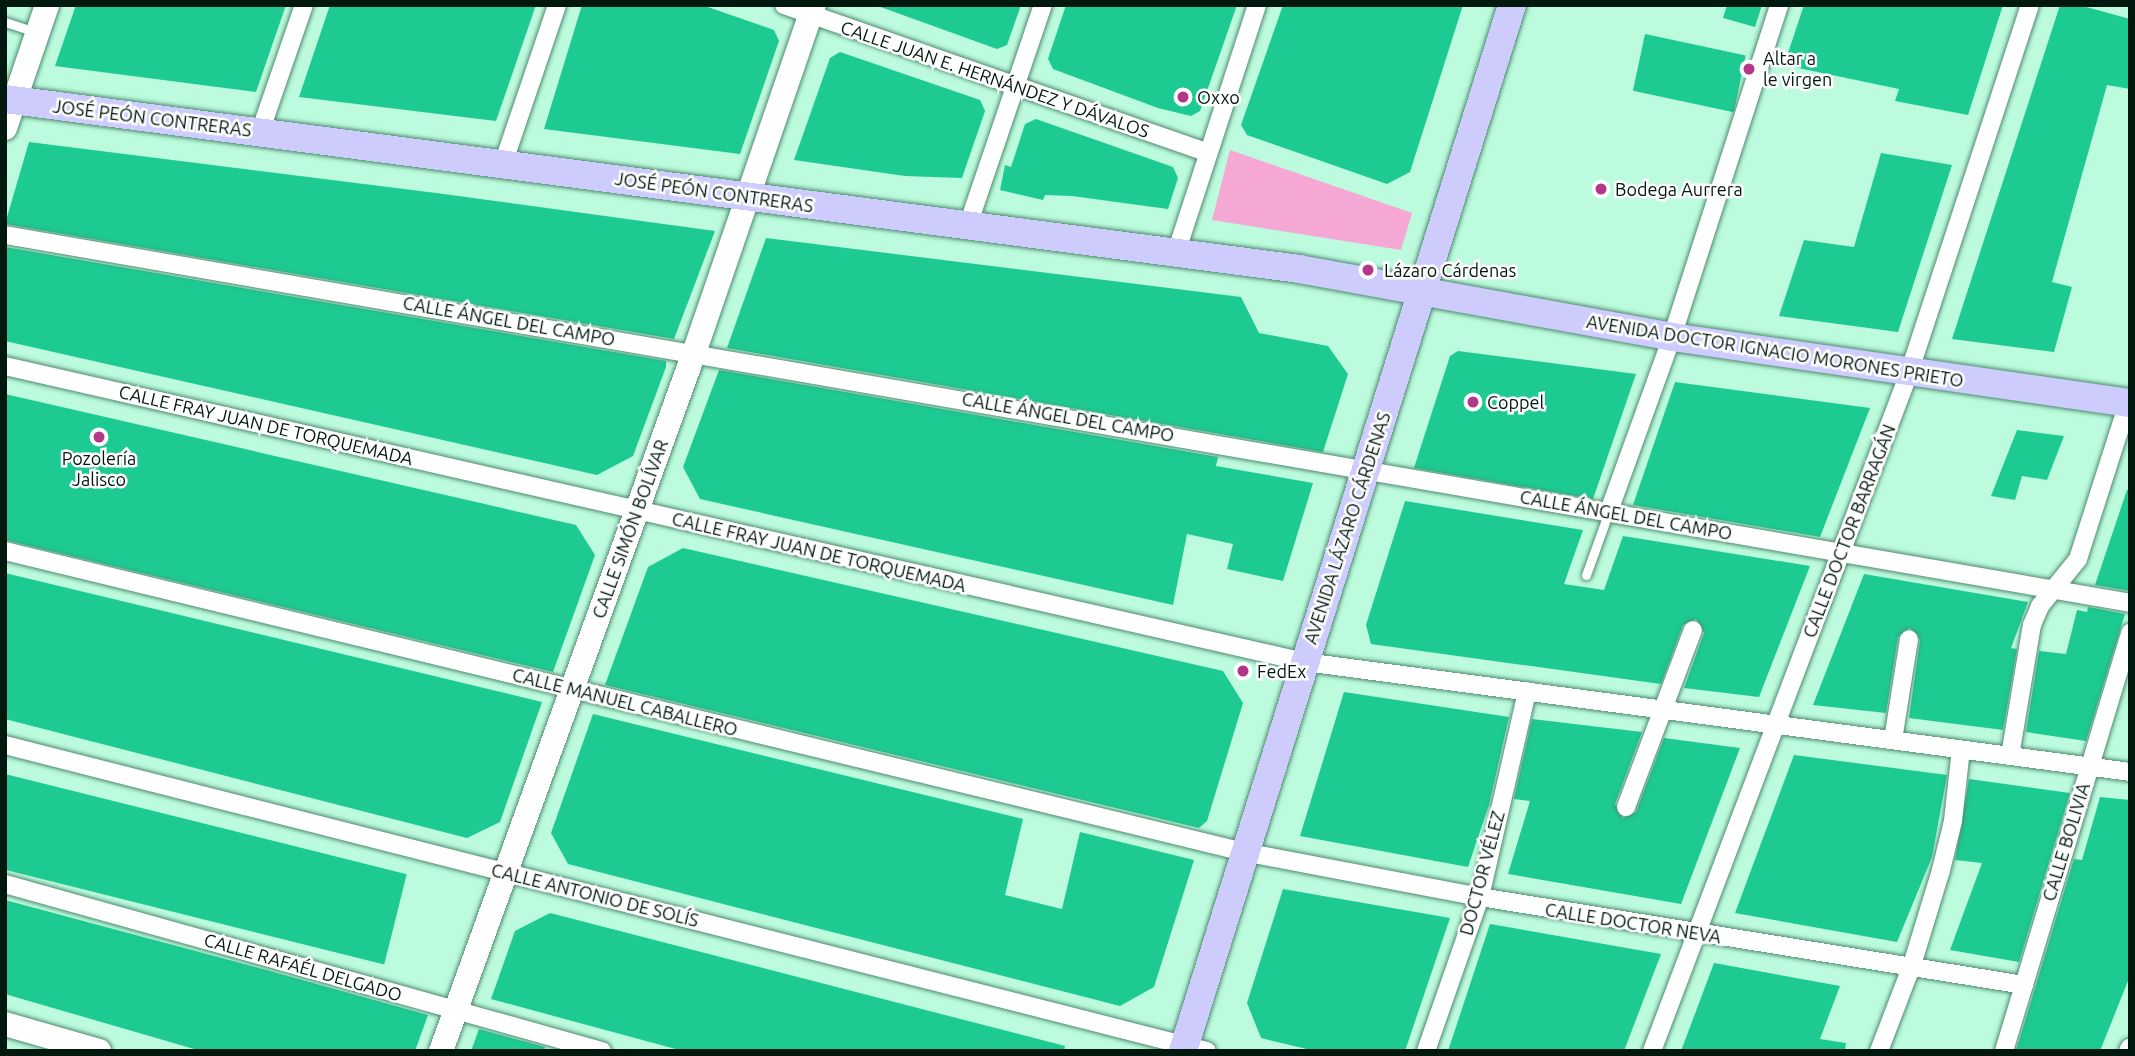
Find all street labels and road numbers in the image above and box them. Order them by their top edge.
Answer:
street label: CALLE JUAN E. HERNÁNDEZ Y DÁVALOS [838,16,1152,142]
street label: JOSÉ PEÓN CONTRERAS [51,95,253,141]
street label: JOSÉ PEÓN CONTRERAS [613,167,815,217]
street label: CALLE ÁNGEL DEL CAMPO [401,292,617,350]
street label: AVENIDA DOCTOR IGNACIO MORONES PRIETO [1585,310,1965,392]
street label: CALLE FRAY JUAN DE TORQUEMADA [117,381,415,469]
street label: CALLE ÁNGEL DEL CAMPO [960,388,1176,446]
street label: AVENIDA LÁZARO CÁRDENAS [1299,409,1395,647]
street label: CALLE DOCTOR BARRAGÁN [1798,421,1900,641]
street label: CALLE SIMÓN BOLÍVAR [588,437,672,621]
street label: CALLE ÁNGEL DEL CAMPO [1518,486,1734,544]
street label: CALLE FRAY JUAN DE TORQUEMADA [670,508,968,596]
street label: CALLE MANUEL CABALLERO [510,664,740,740]
street label: CALLE BOLIVIA [2038,780,2094,904]
street label: DOCTOR VÉLEZ [1455,808,1509,938]
street label: CALLE ANTONIO DE SOLÍS [489,859,701,931]
street label: CALLE DOCTOR NEVA [1543,898,1723,948]
street label: CALLE RAFAÉL DELGADO [202,928,404,1006]

